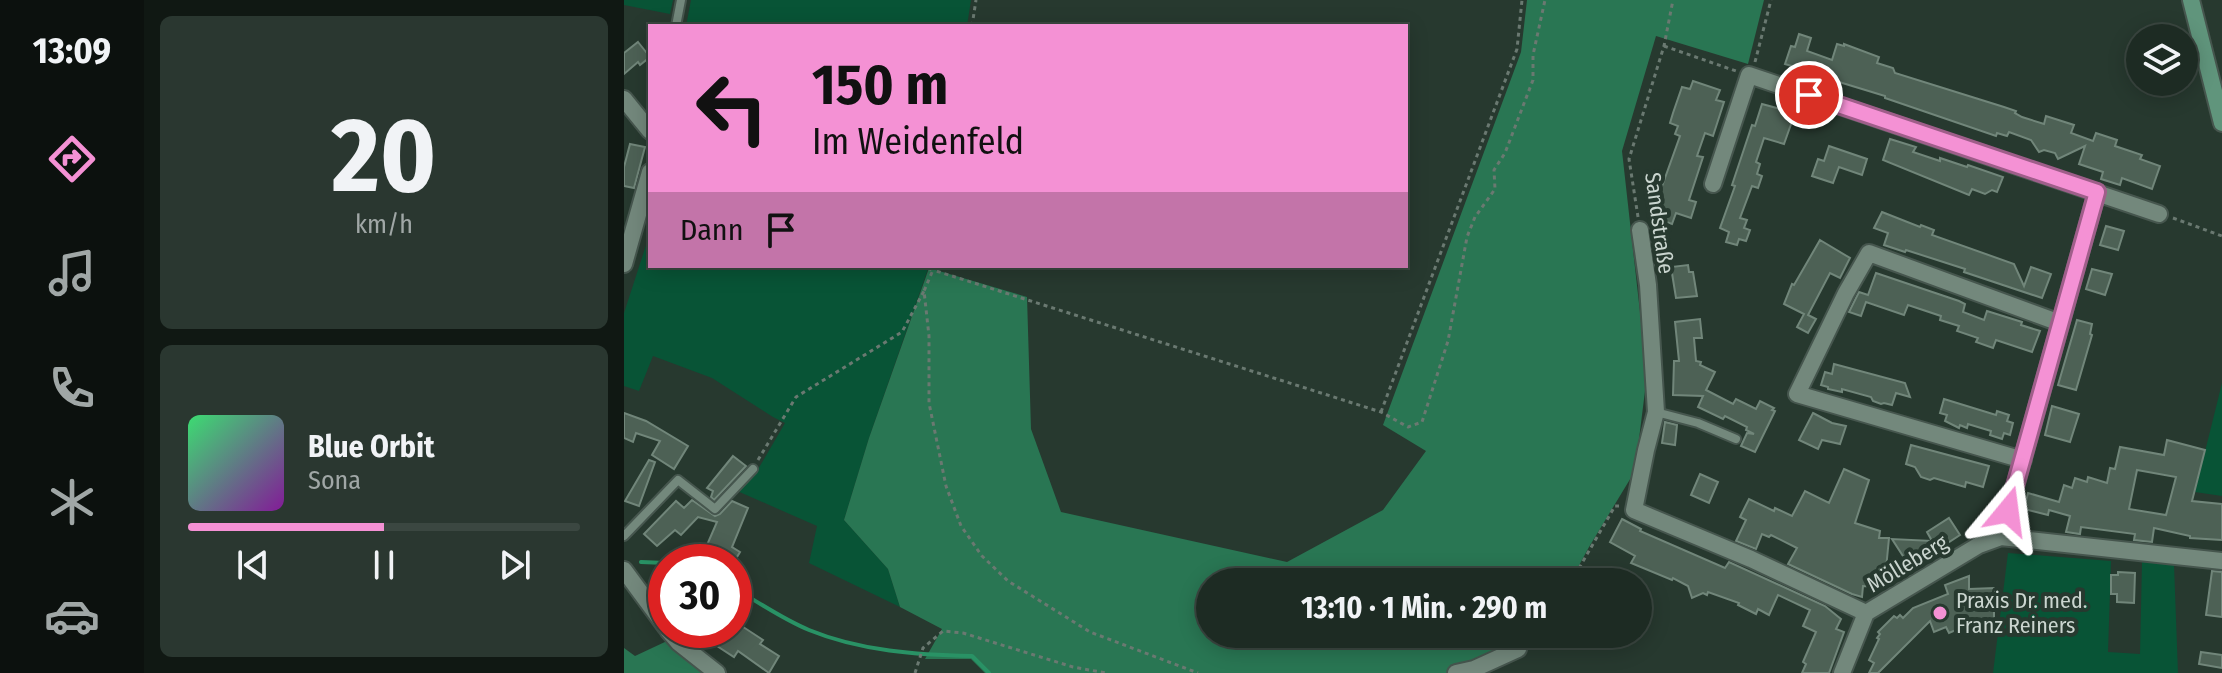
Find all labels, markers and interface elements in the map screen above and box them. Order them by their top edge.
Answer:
map controls [2126,24,2198,96]
button: layers [2126,24,2198,96]
text: 13:09 [33,29,111,73]
text: 150 m [812,52,948,119]
icon: left [680,56,784,160]
pin [1775,61,1843,129]
icon: arrive [1787,73,1831,117]
text: 20 [332,94,436,219]
text: Im Weidenfeld [812,120,1024,164]
icon: directions [44,131,100,187]
street label: Sandstraße [1639,171,1680,275]
icon: arrive [759,208,803,252]
text: km/h [355,209,413,240]
text: Dann [680,212,743,248]
icon: music [44,245,100,301]
icon: phone [44,360,100,416]
text: Blue Orbit [308,429,434,465]
text: Sona [308,465,361,496]
position arrow [1966,469,2050,553]
icon: climate [44,474,100,530]
street label: Mölleberg [1862,528,1953,598]
icon: previous [231,543,275,587]
icon: pause [362,543,406,587]
icon: next [493,543,537,587]
speed limit sign: 30 [648,544,752,648]
place label: Praxis Dr. med. Franz Reiners [1956,587,2087,639]
icon: car [44,588,100,644]
text: 13:10 · 1 Min. · 290 m [1301,590,1547,626]
marker: Praxis Dr. med. Franz Reiners [1931,604,1949,622]

